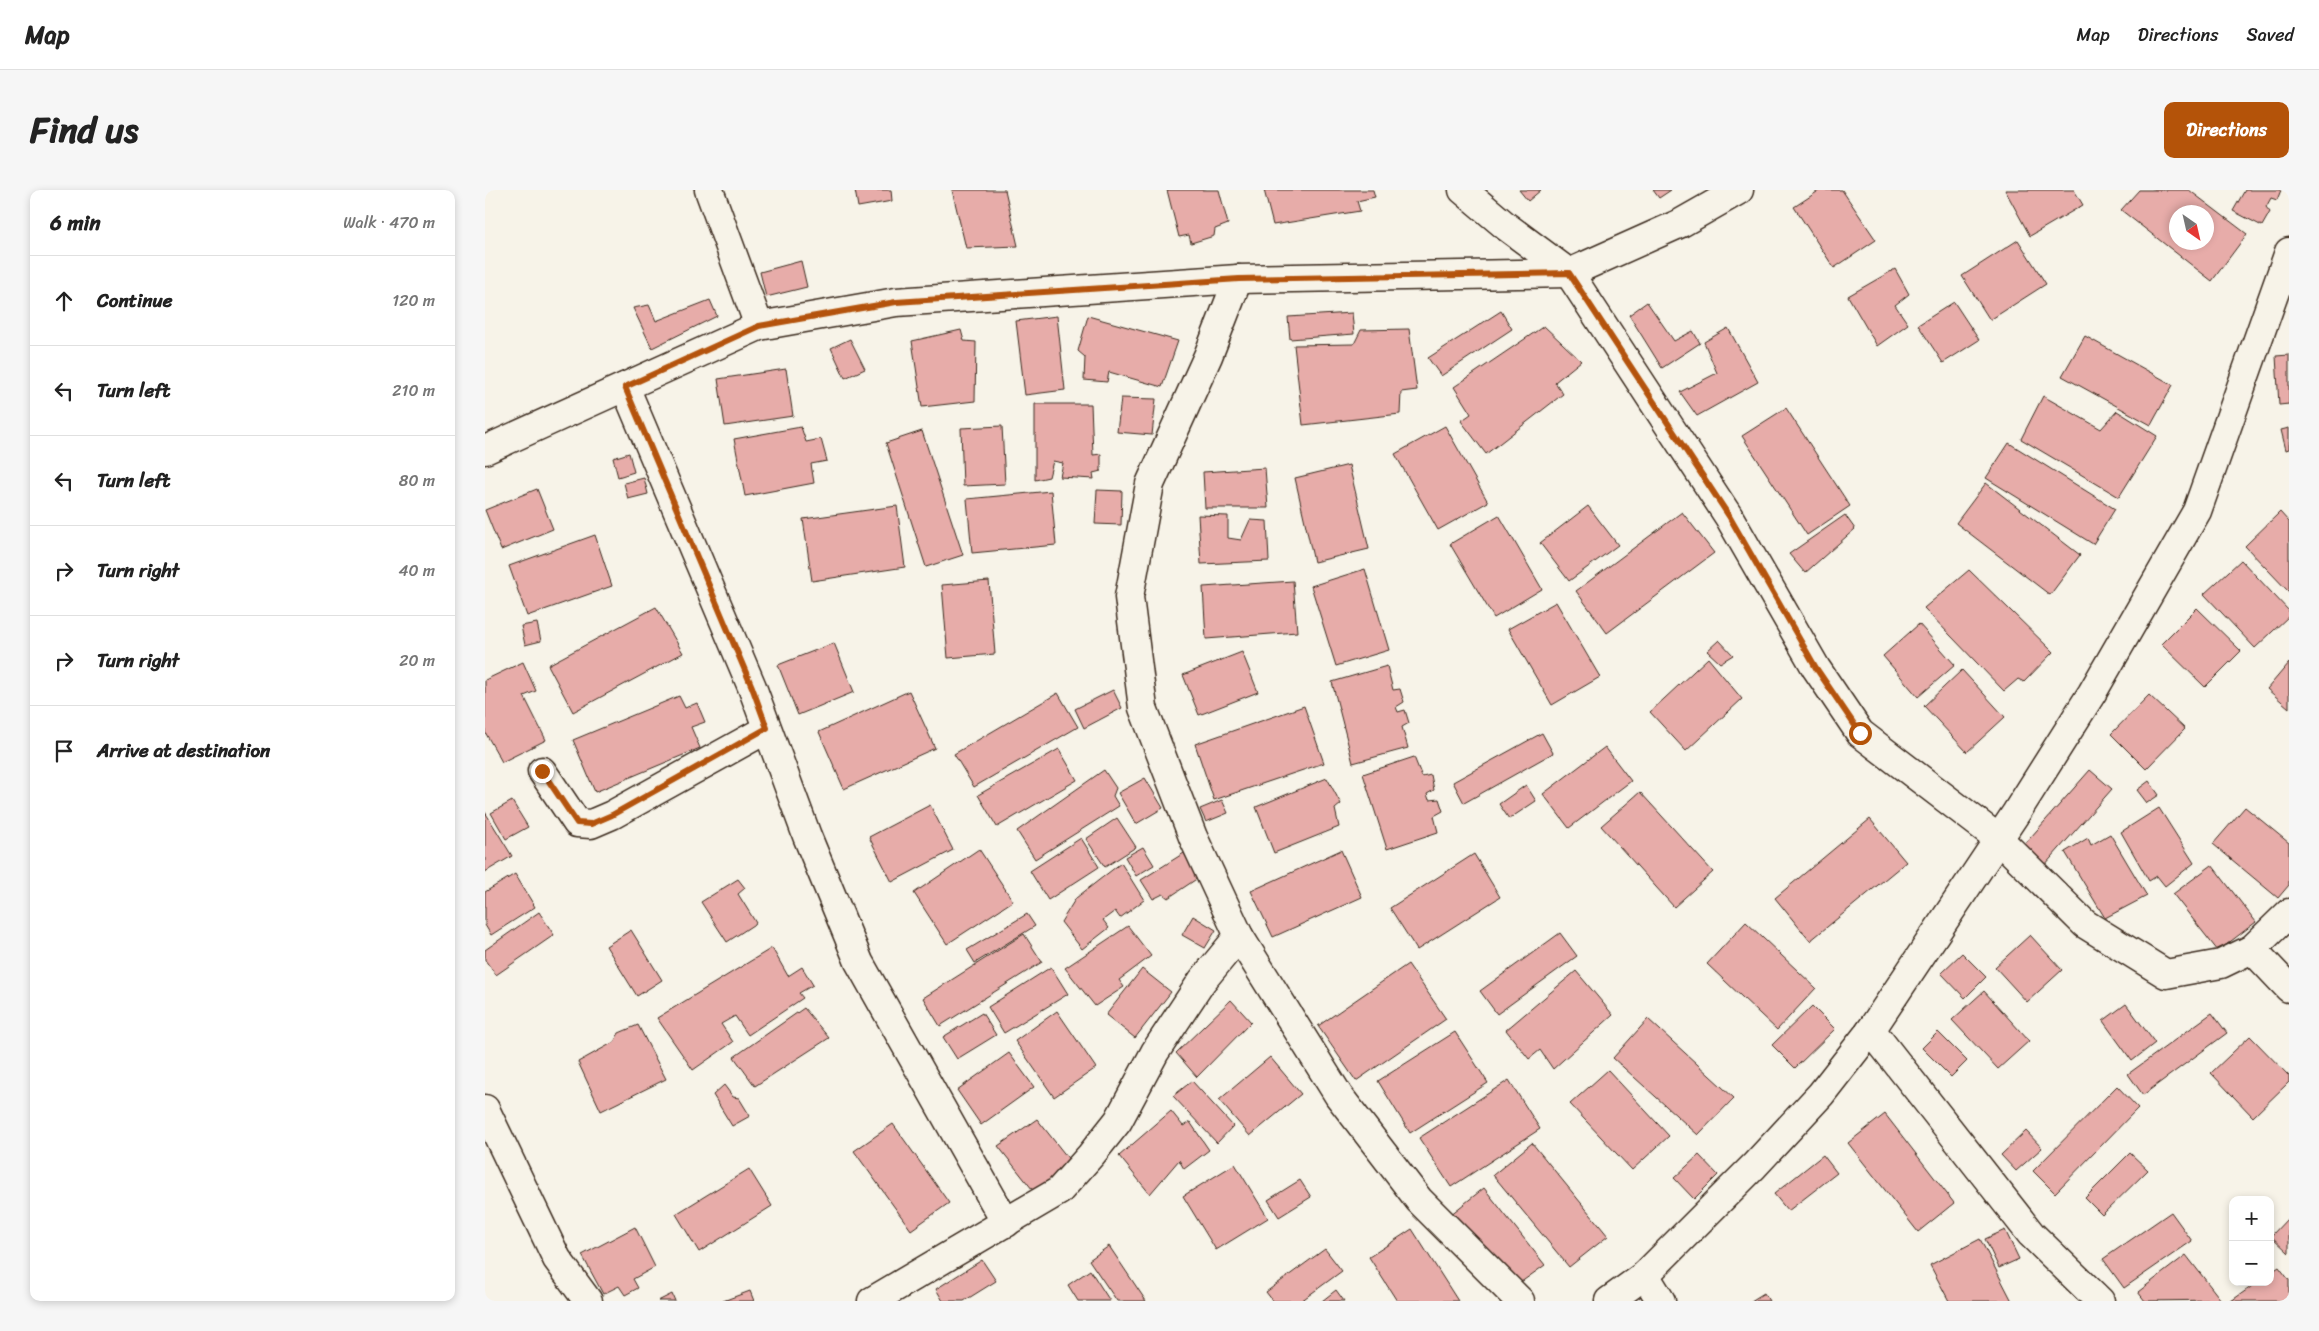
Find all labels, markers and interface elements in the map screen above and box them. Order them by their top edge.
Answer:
text: Map [25,14,69,56]
text: Map [2077,19,2110,51]
text: Directions [2138,19,2219,51]
text: Saved [2247,19,2294,51]
text: Find us [30,99,138,161]
button: Directions [2164,102,2289,158]
text: 6 min [50,204,101,242]
north arrow [2169,205,2214,250]
text: Walk · 470 m [343,208,435,237]
text: Continue [97,284,173,317]
text: 120 m [392,286,435,315]
icon: ahead [50,287,78,315]
text: Turn left [97,374,170,407]
text: 210 m [392,376,435,405]
icon: left [50,377,78,405]
text: Turn left [97,464,170,497]
text: 80 m [399,466,435,495]
icon: left [50,467,78,495]
text: Turn right [97,554,179,587]
text: 40 m [398,556,435,585]
icon: right [50,557,78,585]
text: Turn right [97,644,179,677]
text: 20 m [399,646,435,675]
icon: right [50,647,78,675]
route start [1849,722,1872,745]
text: Arrive at destination [97,734,270,767]
icon: arrive [50,737,78,765]
route end [531,760,554,783]
map controls [2229,1196,2274,1286]
button: + [2229,1196,2274,1241]
button: − [2229,1241,2274,1286]

